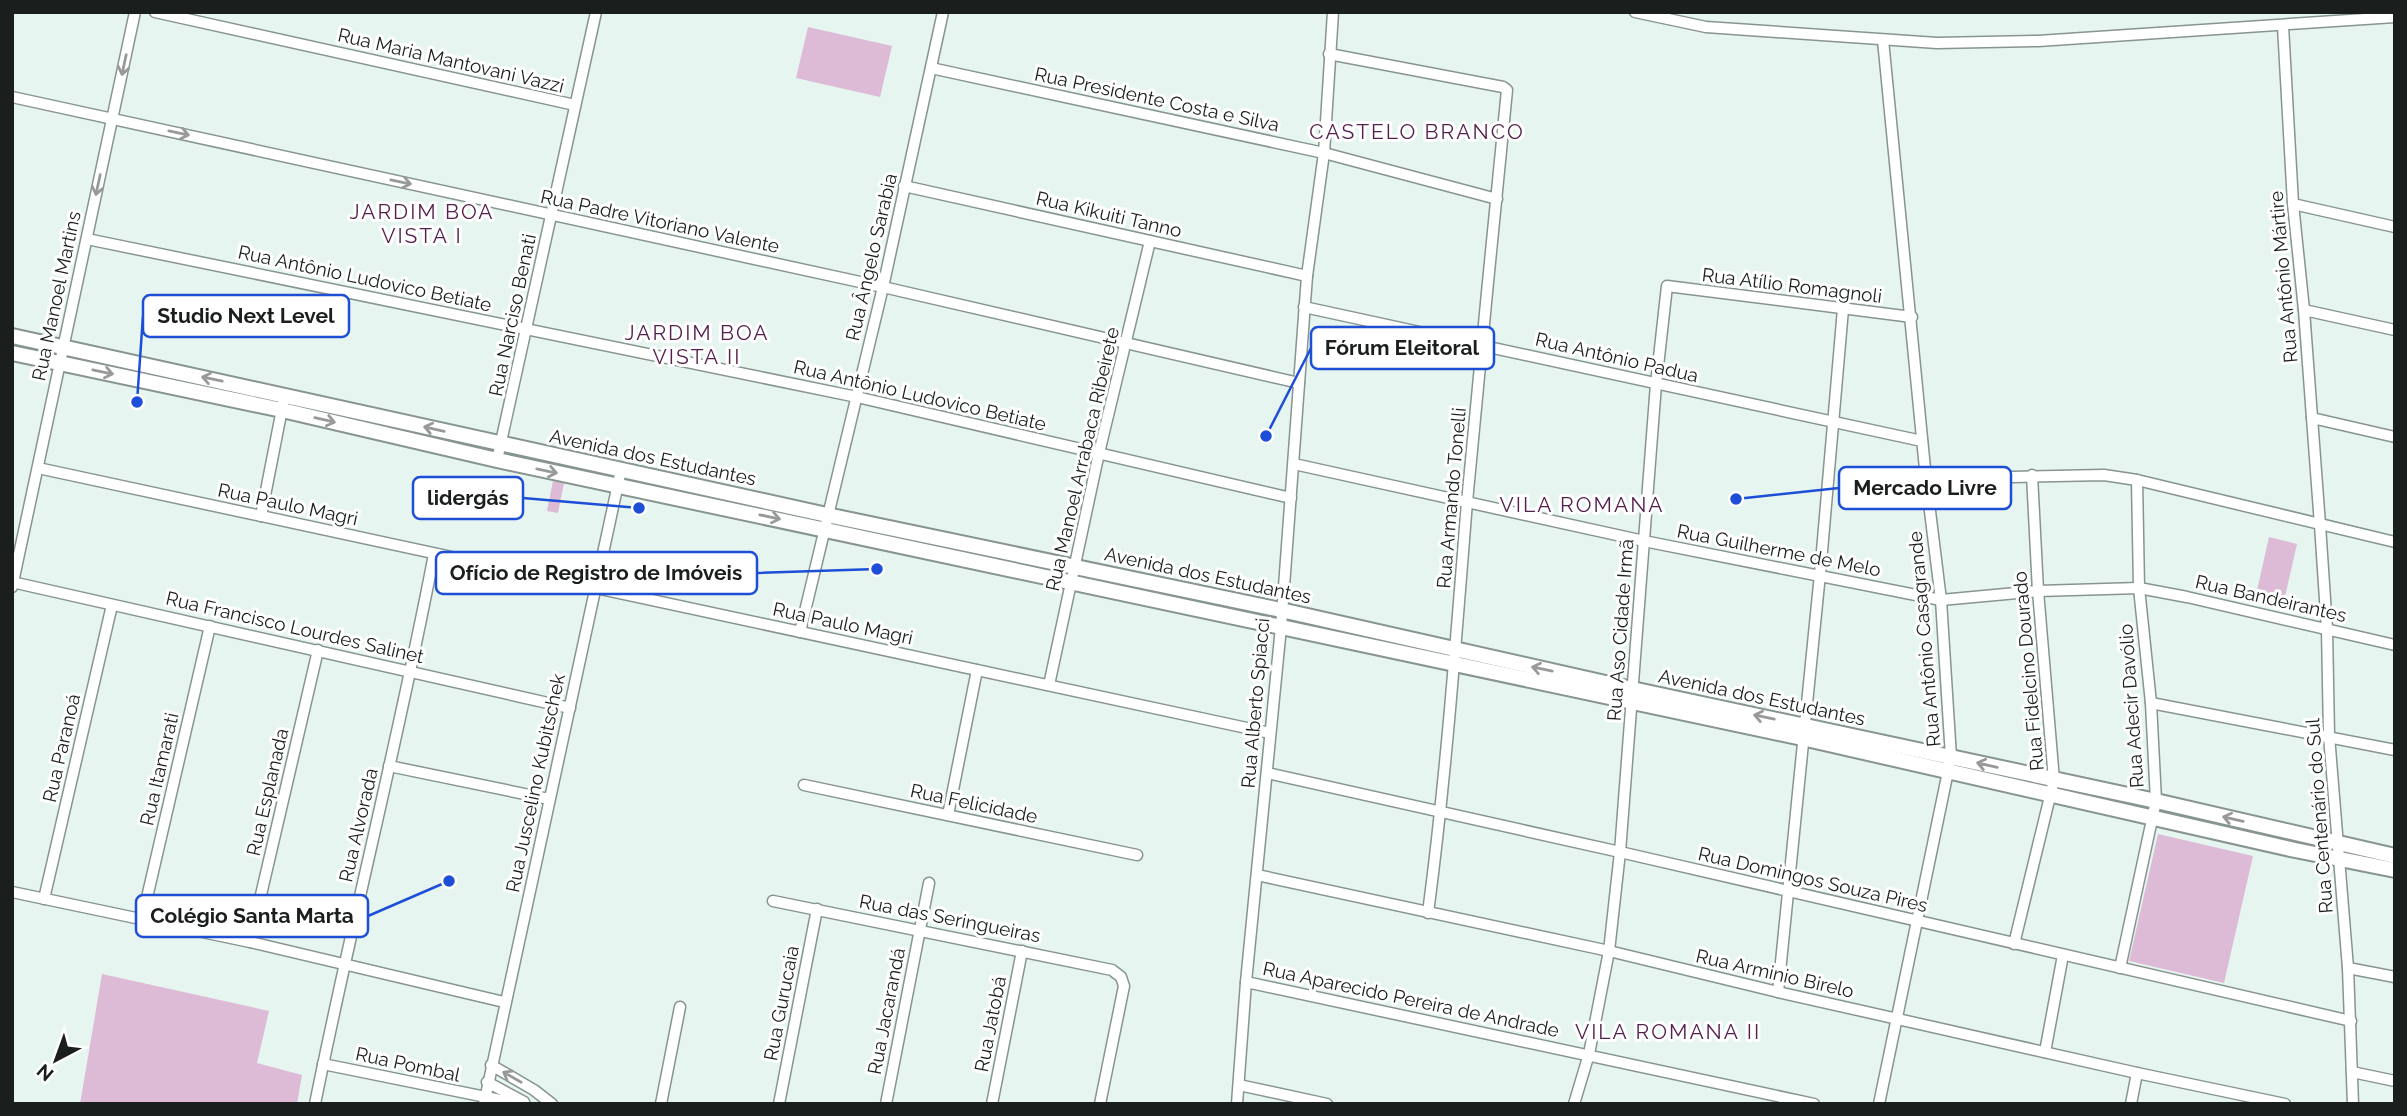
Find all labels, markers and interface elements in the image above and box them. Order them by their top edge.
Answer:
street label: Rua Maria Mantovani Vazzi [336,23,566,97]
one-way arrow [116,53,130,76]
street label: Rua Presidente Costa e Silva [1033,62,1281,136]
district label: CASTELO BRANCO [1309,119,1525,144]
one-way arrow [167,127,190,141]
street label: Rua Ângelo Sarabia [841,171,901,343]
one-way arrow [90,173,104,196]
one-way arrow [389,176,412,190]
street label: Rua Padre Vitoriano Valente [539,185,781,257]
street label: Rua Kikuiti Tanno [1034,187,1184,241]
street label: Rua Antônio Mártire [2265,190,2301,364]
district label: JARDIM BOA VISTA I [349,199,495,248]
street label: Rua Manoel Martins [27,209,85,383]
street label: Rua Narciso Benati [484,232,540,398]
street label: Rua Antônio Ludovico Betiate [236,240,494,316]
street label: Rua Atílio Romagnoli [1701,263,1883,307]
callout: Studio Next Level [143,295,349,337]
text: Studio Next Level [157,303,335,328]
district label: JARDIM BOA VISTA II [624,320,770,369]
street label: Rua Manoel Arrabaca Ribeirete [1041,325,1123,593]
callout: Fórum Eleitoral [1311,327,1494,369]
street label: Rua Antônio Padua [1533,328,1701,386]
text: Fórum Eleitoral [1325,335,1480,360]
street label: Rua Antônio Ludovico Betiate [792,355,1048,435]
one-way arrow [91,366,114,380]
one-way arrow [201,372,224,386]
street label: Rua Armando Tonelli [1432,407,1470,589]
one-way arrow [313,414,336,428]
one-way arrow [424,421,446,434]
street label: Avenida dos Estudantes [548,424,758,490]
one-way arrow [535,464,558,478]
callout: Mercado Livre [1839,467,2011,509]
text: Mercado Livre [1853,475,1997,500]
callout: lidergás [413,477,523,519]
street label: Rua Paulo Magri [216,478,360,530]
text: lidergás [427,485,509,510]
district label: VILA ROMANA [1499,492,1665,517]
one-way arrow [758,511,781,525]
street label: Rua Guilherme de Melo [1675,519,1883,581]
street label: Rua Antônio Casagrande [1904,530,1944,748]
street label: Rua Aso Cidade Irmã [1603,538,1637,722]
street label: Avenida dos Estudantes [1103,542,1313,608]
callout: Ofício de Registro de Imóveis [436,552,757,594]
text: Ofício de Registro de Imóveis [450,560,742,585]
street label: Rua Fidelcino Dourado [2008,570,2048,772]
street label: Rua Bandeirantes [2193,570,2349,626]
street label: Rua Francisco Lourdes Salinet [164,587,427,668]
street label: Rua Paulo Magri [771,597,915,649]
street label: Rua Alberto Spiacci [1237,617,1273,789]
street label: Rua Adecir Davólio [2114,623,2148,789]
one-way arrow [1531,662,1554,675]
street label: Avenida dos Estudantes [1657,664,1867,730]
street label: Rua Juscelino Kubitschek [501,672,569,894]
street label: Rua Paranoá [38,692,84,804]
one-way arrow [1753,709,1776,723]
street label: Rua Itamarati [135,710,183,828]
street label: Rua Centenário do Sul [2301,717,2337,914]
street label: Rua Esplanada [242,726,292,858]
one-way arrow [1976,757,1999,771]
street label: Rua Alvorada [334,766,382,884]
street label: Rua Felicidade [908,779,1040,827]
one-way arrow [2222,812,2245,825]
street label: Rua Domingos Souza Pires [1696,842,1930,916]
street label: Rua das Seringueiras [858,890,1042,946]
callout: Colégio Santa Marta [136,895,368,937]
text: Colégio Santa Marta [150,903,354,928]
street label: Rua Gurucaia [759,944,803,1062]
street label: Rua Arminio Birelo [1694,944,1856,1002]
street label: Rua Jacarandá [863,946,909,1076]
street label: Rua Aparecido Pereira de Andrade [1261,957,1561,1041]
street label: Rua Jatobá [970,974,1010,1074]
district label: VILA ROMANA II [1575,1019,1761,1044]
north arrow [21,1025,91,1095]
street label: Rua Pombal [354,1042,463,1086]
text: N [32,1060,58,1086]
one-way arrow [503,1070,523,1084]

